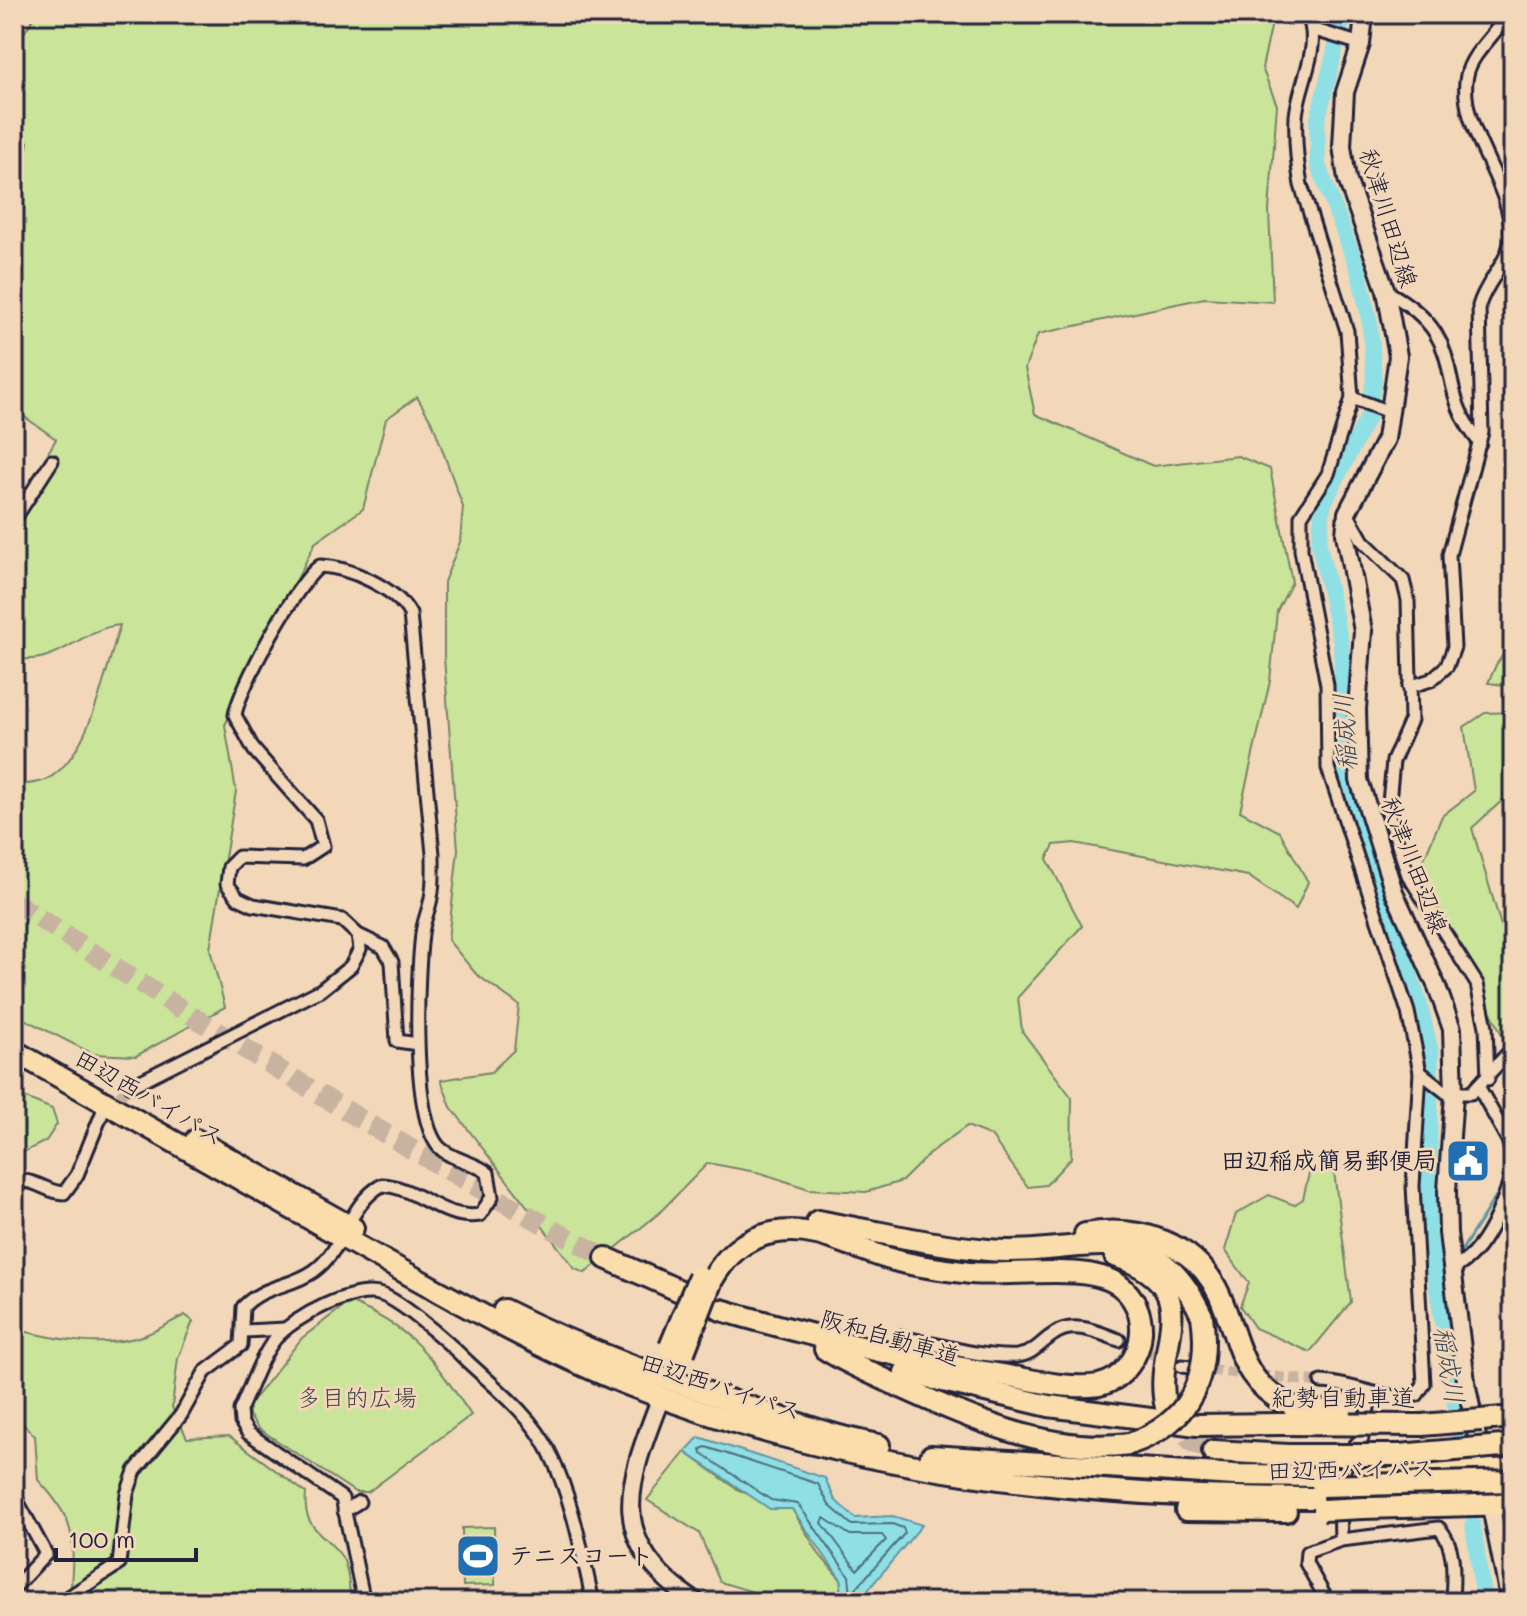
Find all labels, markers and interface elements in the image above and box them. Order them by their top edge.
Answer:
street label: 秋津川田辺線 [1354,144,1425,291]
water label: 稲成川 [1325,692,1363,772]
street label: 秋津川田辺線 [1375,792,1456,937]
street label: 田辺西バイパス [69,1041,230,1152]
public building icon: 田辺稲成簡易郵便局 [1444,1137,1492,1185]
place label: 田辺稲成簡易郵便局 [1221,1144,1437,1175]
street label: 阪和自動車道 [817,1302,964,1371]
water label: 稲成川 [1427,1324,1473,1406]
street label: 田辺西バイパス [637,1345,806,1426]
park label: 多目的広場 [297,1381,417,1412]
street label: 紀勢自動車道 [1271,1381,1415,1412]
street label: 田辺西バイパス [1267,1452,1435,1485]
scale bar [56,1512,196,1562]
text: 100 m [68,1523,135,1554]
sports icon: テニスコート [454,1532,502,1580]
place label: テニスコート [509,1539,653,1570]

